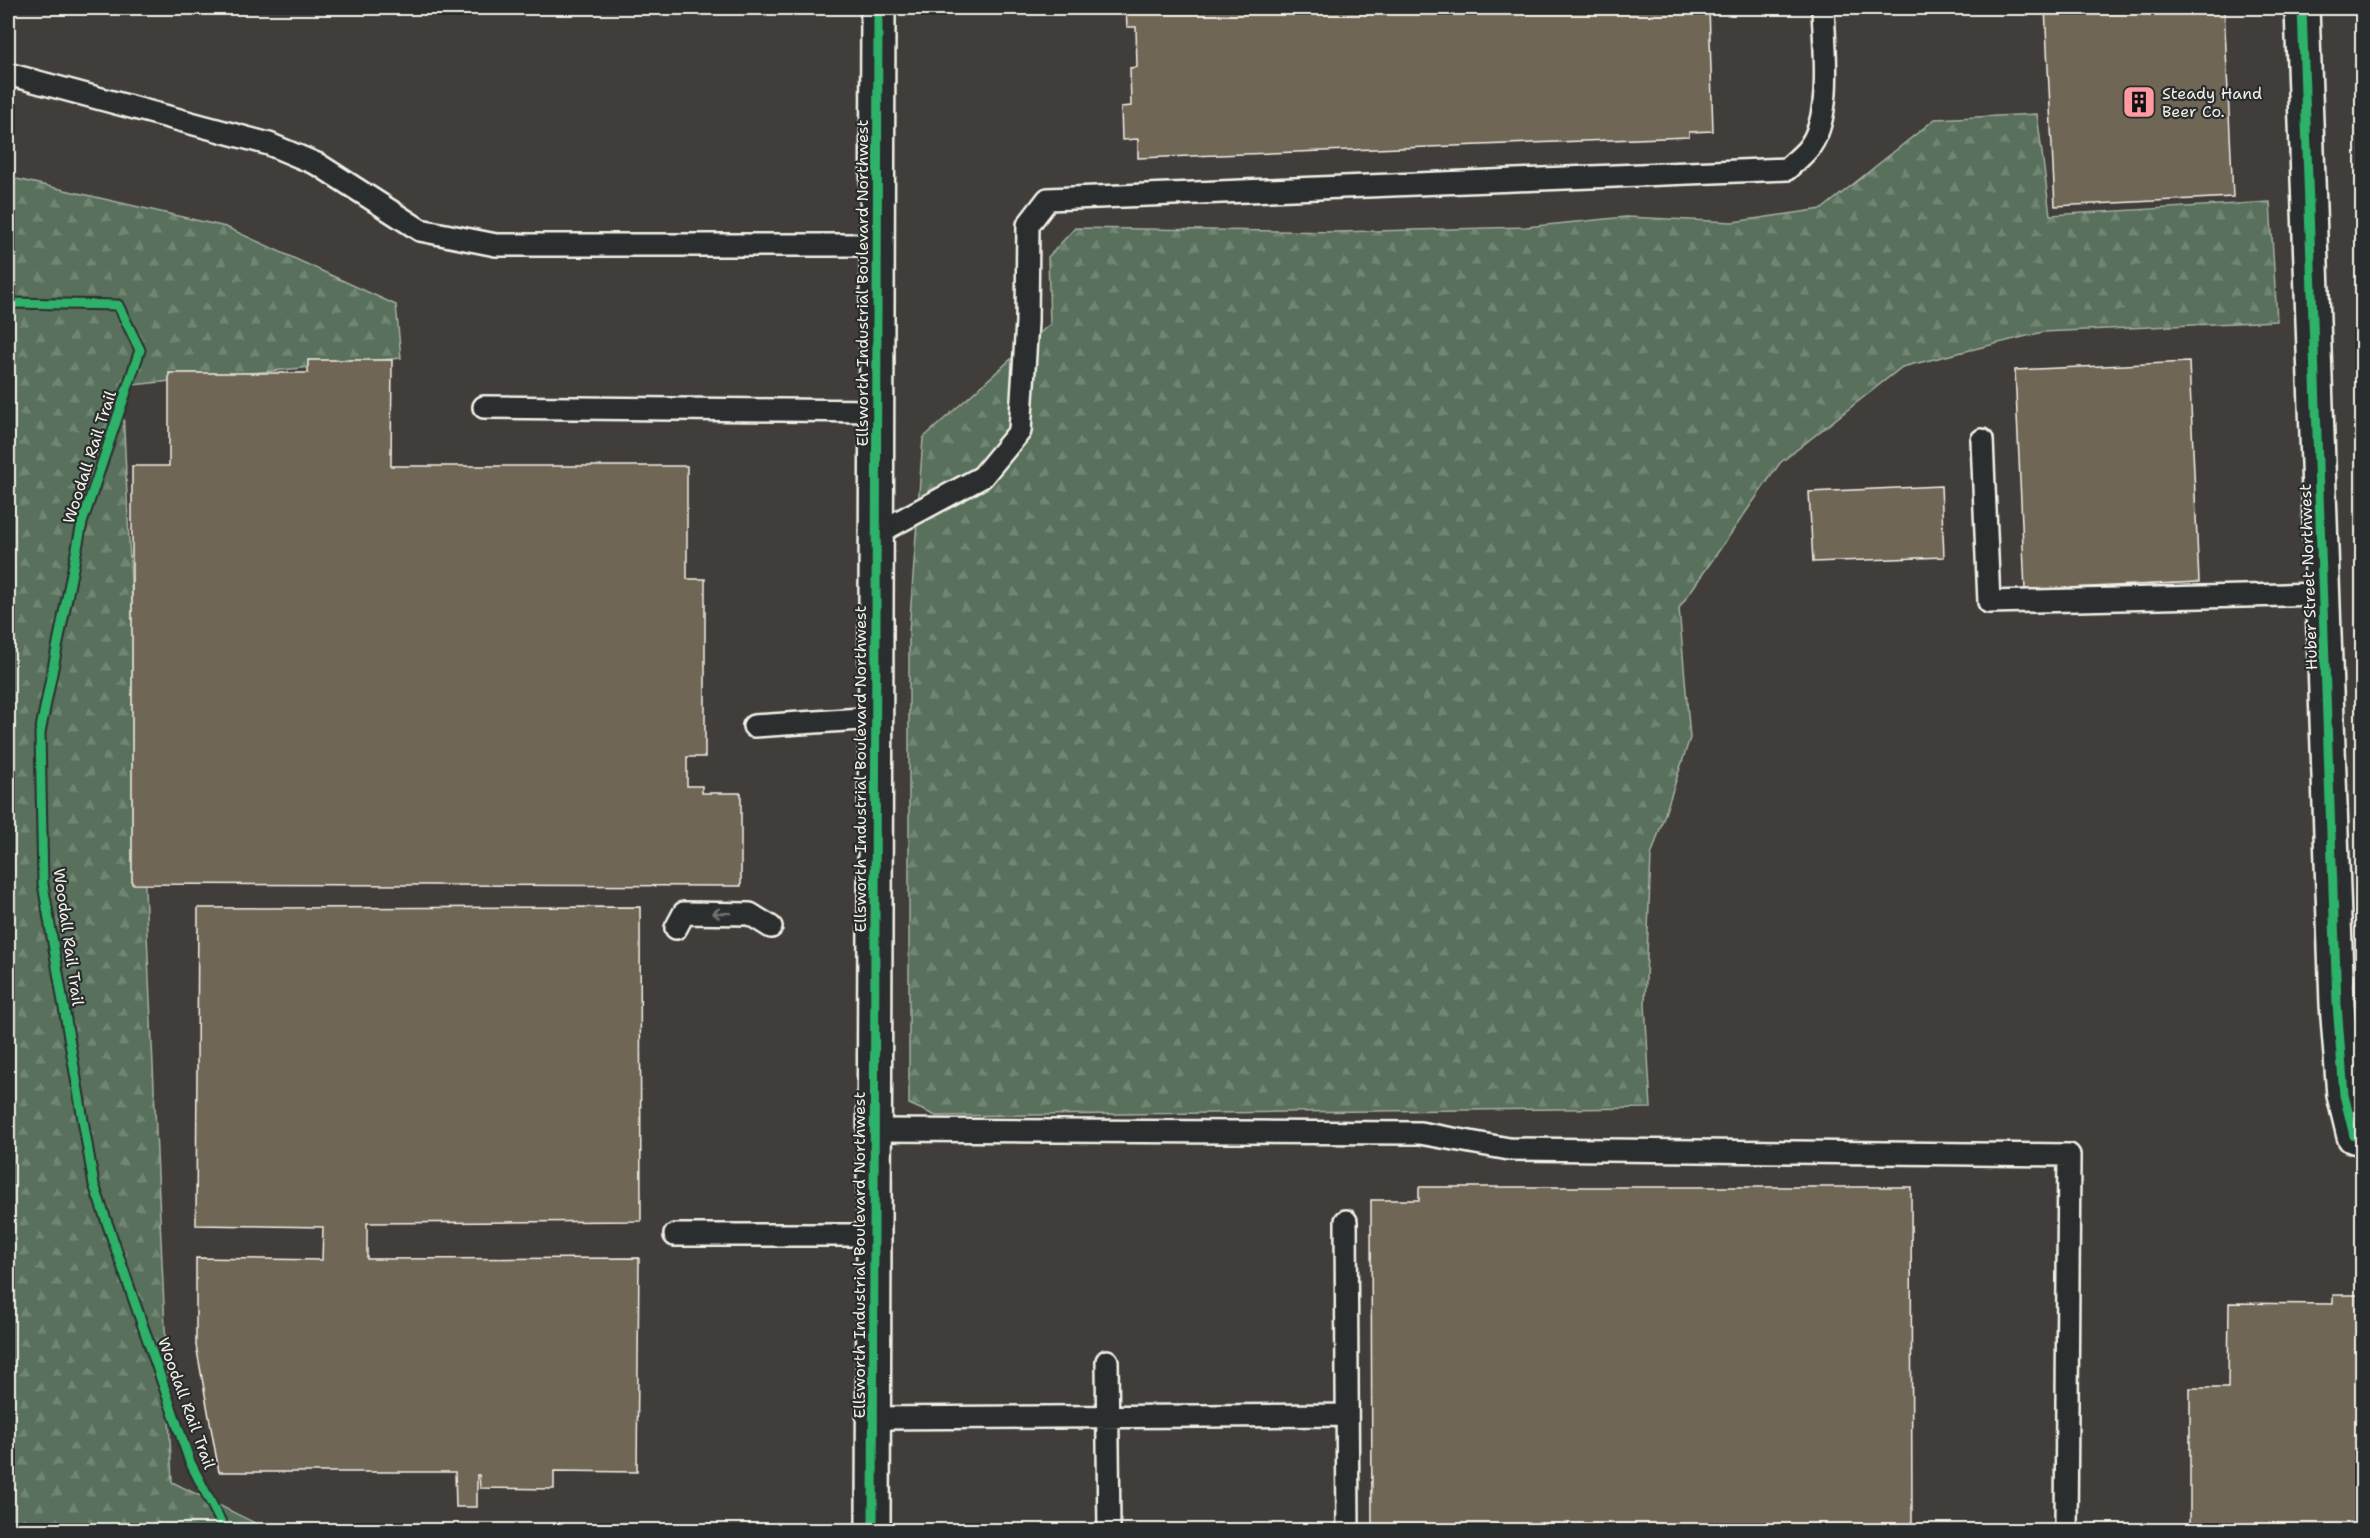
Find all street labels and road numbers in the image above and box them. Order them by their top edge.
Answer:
street label: Ellsworth Industrial Boulevard Northwest [852,119,873,447]
street label: Woodall Rail Trail [58,388,121,526]
street label: Huber Street Northwest [2295,483,2322,671]
street label: Ellsworth Industrial Boulevard Northwest [850,605,871,933]
street label: Woodall Rail Trail [48,867,89,1007]
street label: Ellsworth Industrial Boulevard Northwest [849,1091,870,1419]
street label: Woodall Rail Trail [153,1334,220,1472]

